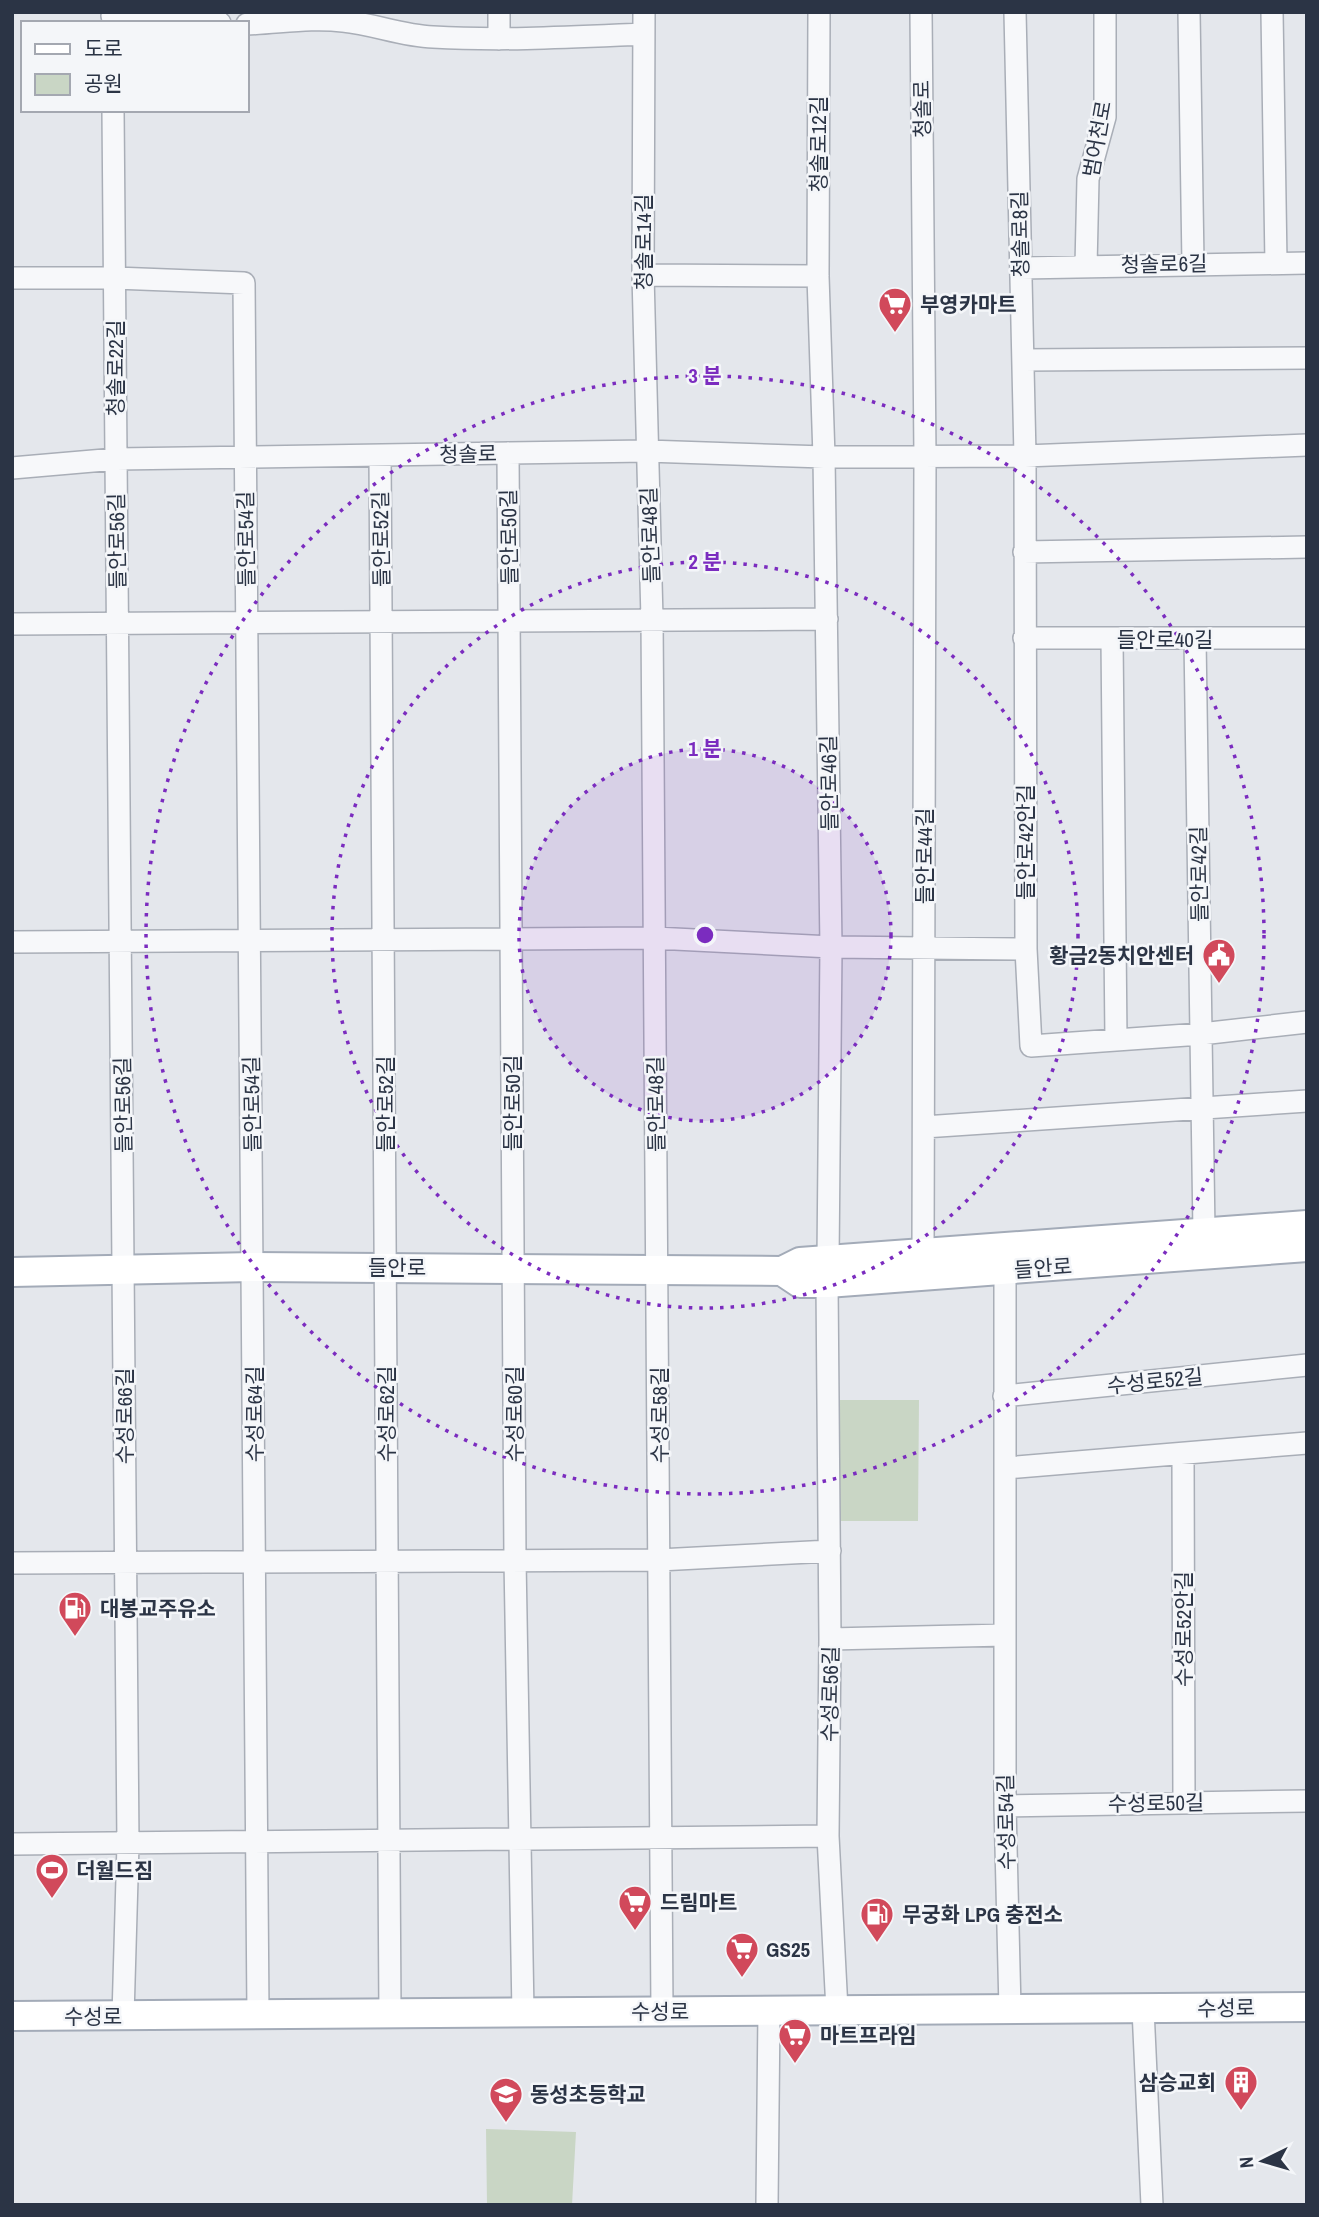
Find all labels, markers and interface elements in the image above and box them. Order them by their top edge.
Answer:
legend [21,21,248,112]
text: 도로 [84,34,123,63]
text: 공원 [84,69,123,98]
street label: 청솔로 [907,80,937,138]
street label: 청솔로12길 [804,96,833,192]
street label: 범어천로 [1076,98,1118,180]
street label: 청솔로8길 [1005,190,1035,278]
street label: 청솔로14길 [629,194,658,290]
street label: 청솔로6길 [1120,249,1208,279]
supermarket icon: 부영카마트 [876,285,914,334]
place label: 부영카마트 [920,290,1017,319]
street label: 청솔로22길 [101,320,130,416]
text: 3 분 [688,361,722,390]
street label: 청솔로 [439,439,497,469]
street label: 들안로48길 [634,486,666,584]
street label: 들안로50길 [494,489,524,585]
street label: 들안로54길 [231,491,261,587]
street label: 들안로52길 [366,491,396,587]
street label: 들안로56길 [102,493,132,589]
text: 2 분 [688,547,722,576]
street label: 들안로40길 [1117,625,1213,654]
text: 1 분 [688,734,722,763]
street label: 들안로46길 [814,735,844,831]
street label: 들안로42안길 [1011,784,1040,900]
street label: 들안로44길 [910,808,939,904]
street label: 들안로42길 [1184,826,1214,922]
centre of rings [693,923,717,947]
public building icon: 황금2동치안센터 [1200,936,1238,985]
place label: 황금2동치안센터 [1049,941,1194,970]
street label: 들안로50길 [498,1055,527,1151]
street label: 들안로54길 [237,1056,267,1152]
street label: 들안로52길 [371,1056,400,1152]
street label: 들안로48길 [641,1056,671,1152]
street label: 들안로56길 [108,1057,138,1153]
street label: 들안로 [1013,1252,1073,1284]
street label: 들안로 [368,1253,426,1282]
street label: 수성로52길 [1106,1362,1204,1400]
street label: 수성로64길 [240,1366,269,1462]
street label: 수성로62길 [372,1366,401,1462]
street label: 수성로60길 [500,1366,529,1462]
street label: 수성로58길 [645,1367,674,1463]
street label: 수성로66길 [110,1368,139,1464]
street label: 수성로52안길 [1169,1571,1198,1687]
fuel station icon: 대봉교주유소 [56,1589,94,1638]
place label: 대봉교주유소 [100,1594,216,1623]
street label: 수성로56길 [815,1646,845,1742]
street label: 수성로54길 [991,1774,1021,1870]
street label: 수성로50길 [1108,1788,1204,1818]
sports icon: 더월드짐 [33,1851,71,1900]
place label: 더월드짐 [76,1856,153,1885]
supermarket icon: 드림마트 [616,1883,654,1932]
place label: 드림마트 [660,1888,737,1917]
fuel station icon: 무궁화 LPG 충전소 [858,1895,896,1944]
place label: 무궁화 LPG 충전소 [902,1900,1063,1929]
supermarket icon: GS25 [723,1930,761,1979]
place label: GS25 [766,1935,810,1964]
street label: 수성로 [1197,1993,1255,2023]
street label: 수성로 [631,1997,689,2026]
street label: 수성로 [64,2002,122,2031]
supermarket icon: 마트프라임 [776,2016,814,2065]
place label: 마트프라임 [820,2021,917,2050]
building icon: 삼승교회 [1222,2063,1260,2112]
place label: 삼승교회 [1139,2068,1216,2097]
school or university icon: 동성초등학교 [487,2075,525,2124]
place label: 동성초등학교 [530,2080,646,2109]
north arrow [1228,2126,1298,2196]
text: N [1233,2156,1260,2169]

